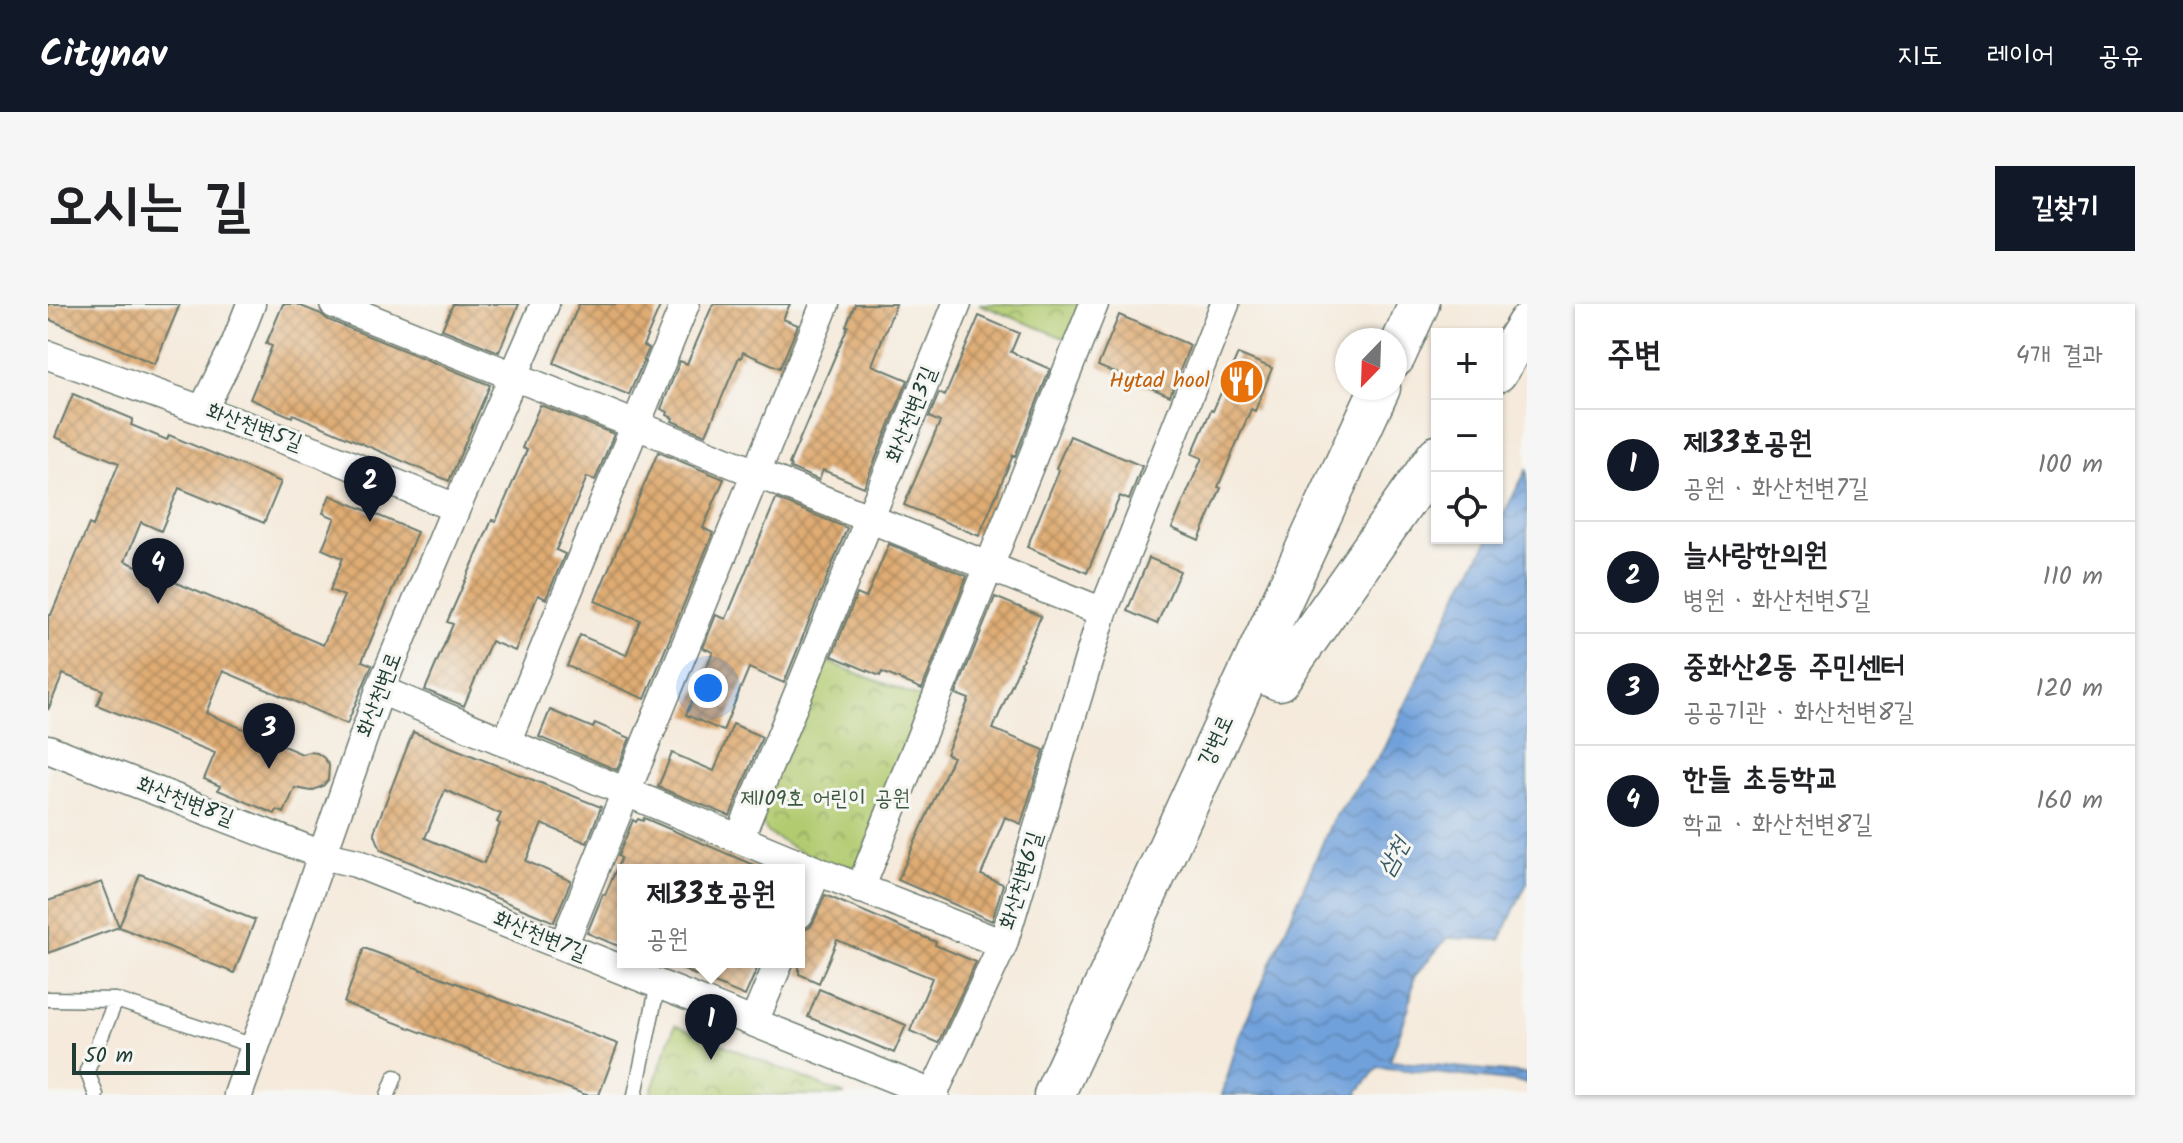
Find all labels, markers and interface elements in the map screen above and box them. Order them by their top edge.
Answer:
text: Citynav [40,26,167,86]
text: 지도 [1897,34,1942,79]
text: 레이어 [1986,34,2054,79]
text: 공유 [2098,34,2143,79]
text: 오시는 길 [48,163,250,253]
button: 길찾기 [1995,166,2135,251]
north arrow [1335,328,1407,400]
map controls [1431,328,1503,544]
button: + [1431,328,1503,400]
text: 주변 [1607,329,1662,383]
text: 4개 결과 [2015,335,2103,377]
restaurant icon: Hytad hool [1217,357,1265,405]
street label: 화산천변3길 [877,361,947,468]
place label: Hytad hool [1109,364,1211,399]
street label: 화산천변5길 [201,394,307,462]
button: − [1431,400,1503,472]
text: 제33호공원 [1683,420,1812,468]
text: 1 [1629,444,1637,486]
text: 100 m [2038,444,2103,486]
pin: 2 [344,456,396,522]
text: 공원 · 화산천변7길 [1683,468,1868,510]
button: locate [1431,472,1503,544]
text: 늘사랑한의원 [1683,532,1828,580]
pin: 4 [132,538,184,604]
text: 2 [1625,556,1641,598]
text: 110 m [2043,556,2103,598]
text: 병원 · 화산천변5길 [1683,580,1870,622]
text: 중화산2동 주민센터 [1683,644,1905,692]
street label: 화산천변로 [348,647,412,743]
your location [688,668,728,708]
text: 3 [1626,668,1640,710]
text: 120 m [2036,668,2103,710]
text: 공공기관 · 화산천변8길 [1683,692,1914,734]
pin: 3 [243,703,295,769]
street label: 강변로 [1190,710,1244,772]
text: 한들 초등학교 [1683,756,1839,804]
street label: 화산천변8길 [131,767,239,837]
text: 4 [1626,780,1640,822]
text: 160 m [2036,780,2103,822]
park label: 제109호 어린이 공원 [740,782,910,817]
text: 학교 · 화산천변8길 [1683,804,1872,846]
street label: 화산천변6길 [991,827,1054,934]
water label: 삼천 [1368,828,1422,883]
popup [617,864,805,968]
text: 제33호공원 [646,871,776,919]
street label: 화산천변7길 [488,902,593,972]
text: 공원 [646,919,688,961]
pin: 1 [685,994,737,1060]
scale bar [72,1039,250,1075]
text: 50 m [84,1039,133,1074]

